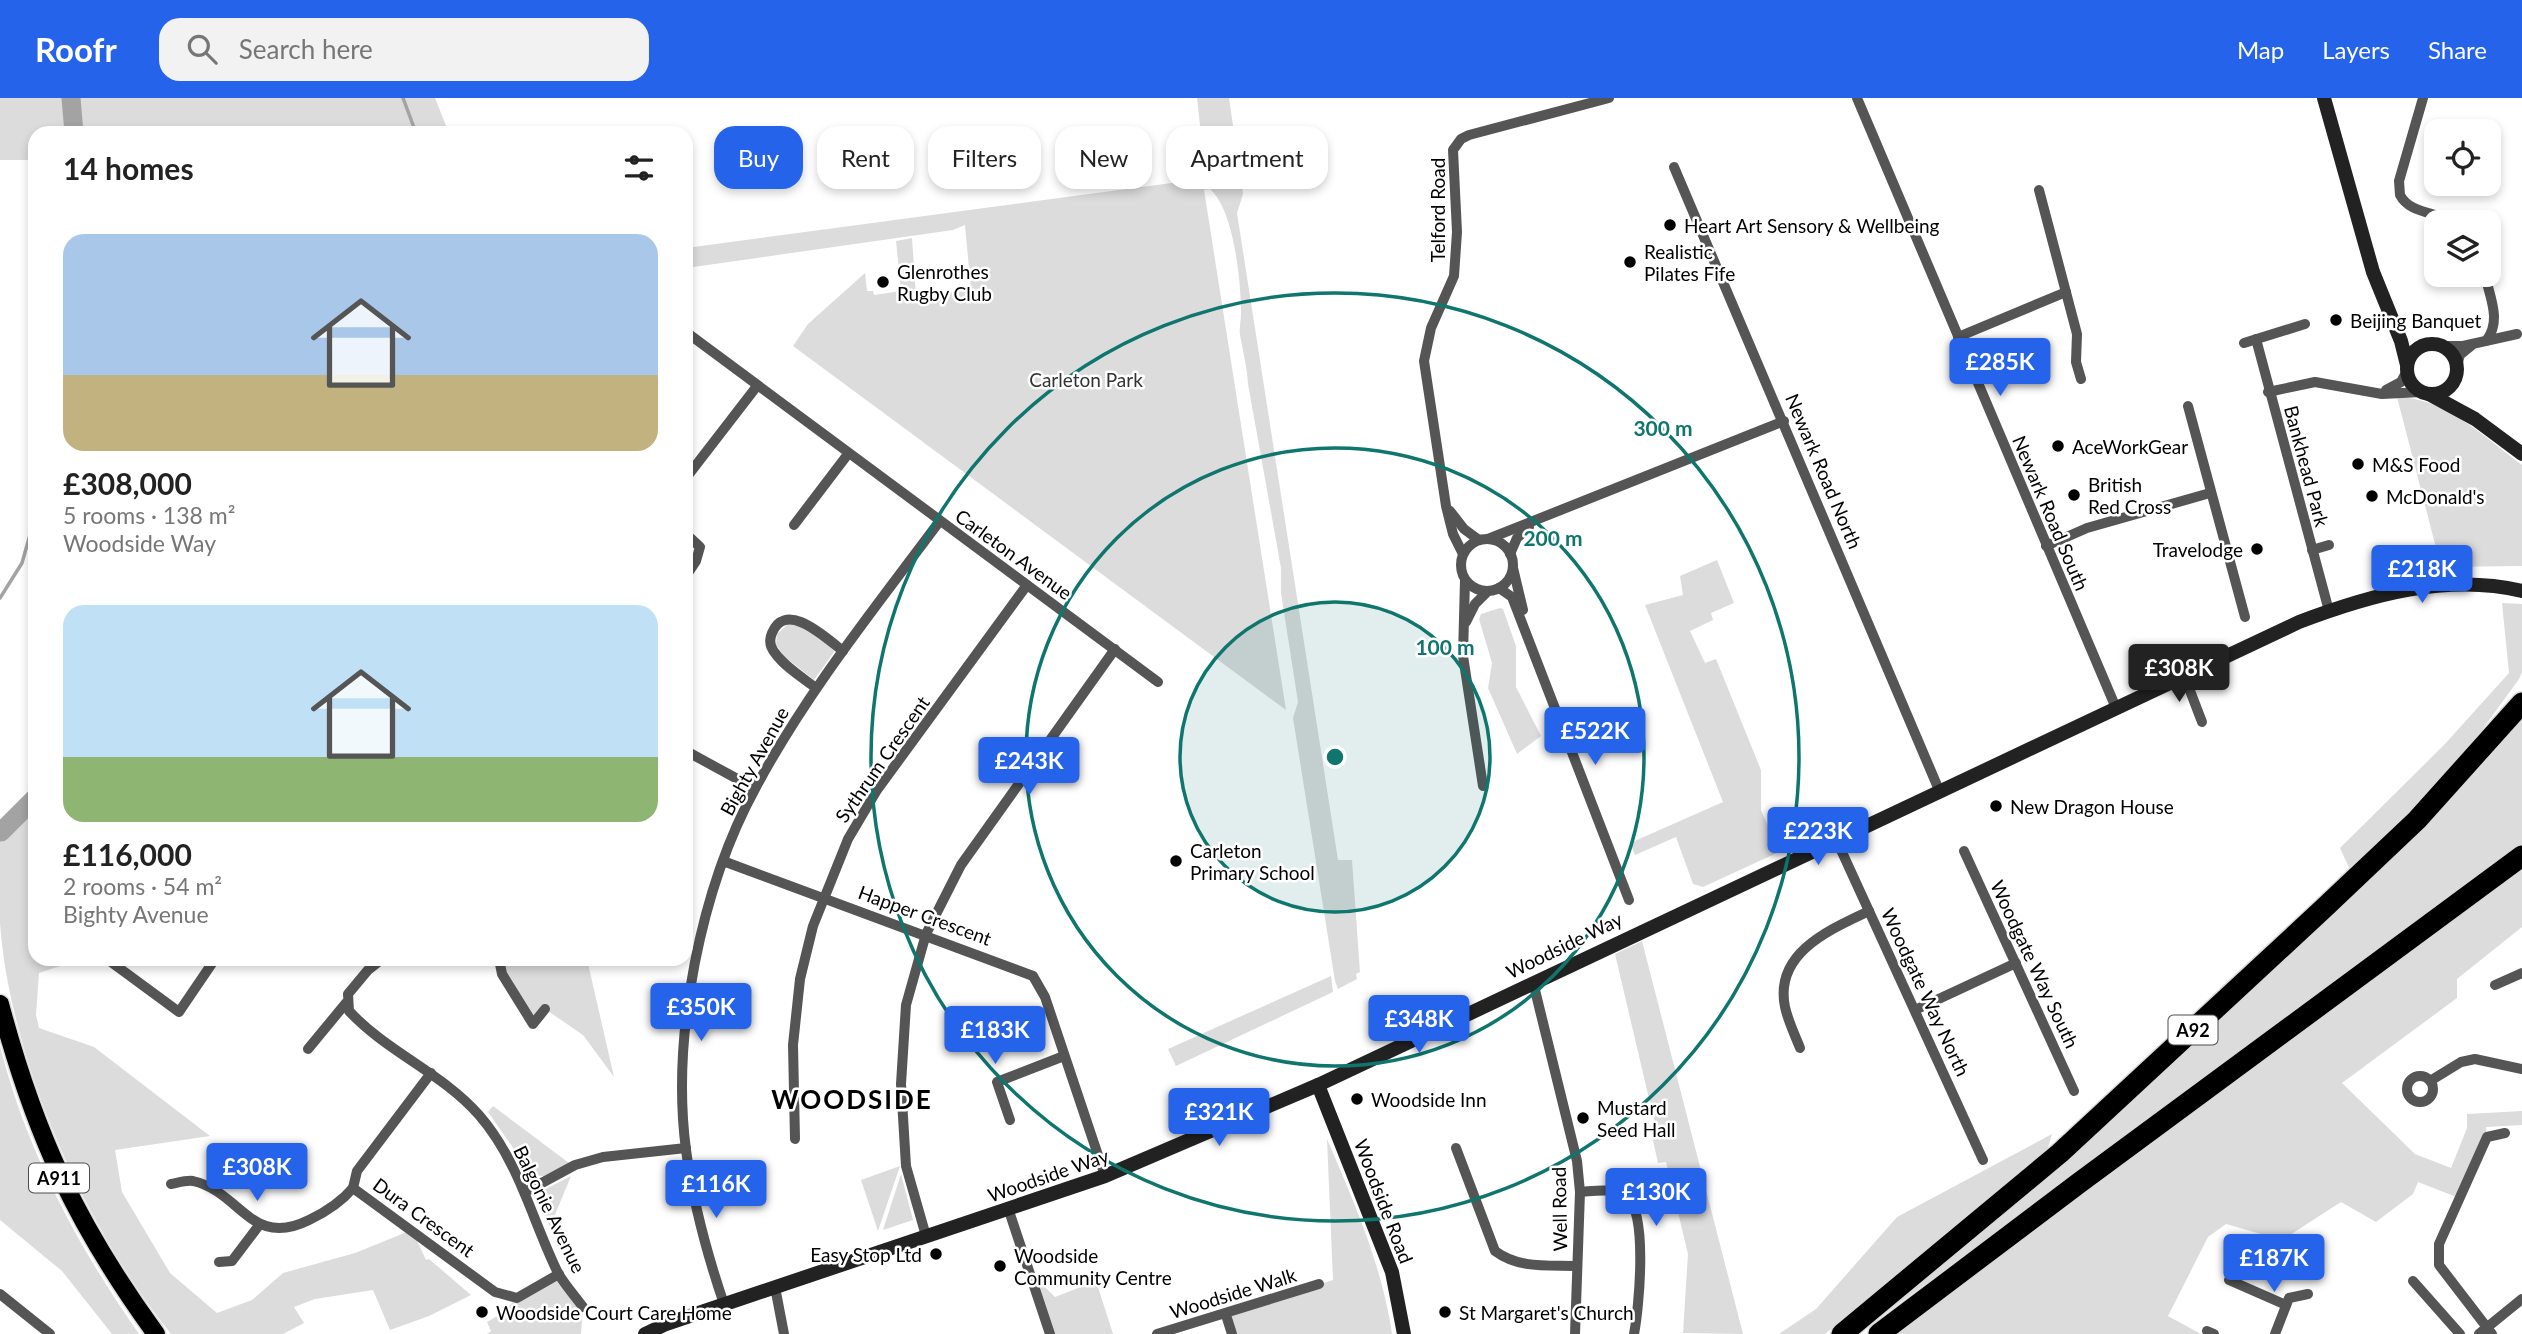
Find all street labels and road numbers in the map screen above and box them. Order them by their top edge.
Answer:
street label: Telford Road [1426,158,1449,262]
street label: Newark Road North [1781,390,1867,552]
street label: Bankhead Park [2280,403,2334,529]
street label: Newark Road South [2008,432,2094,594]
street label: Carleton Avenue [951,504,1077,604]
street label: Sythrum Crescent [830,691,934,826]
street label: Bighty Avenue [715,703,793,819]
street label: Woodgate Way South [1986,876,2084,1052]
street label: Happer Crescent [855,880,995,950]
street label: Woodgate Way North [1877,904,1975,1080]
street label: Woodside Way [1502,907,1626,983]
road number: A92 [2168,1015,2218,1044]
street label: Woodside Road [1350,1136,1418,1266]
street label: Balgonie Avenue [509,1142,591,1276]
street label: Woodside Way [984,1143,1112,1206]
road number: A911 [29,1163,89,1192]
street label: Well Road [1547,1167,1571,1251]
street label: Dura Crescent [369,1173,479,1262]
street label: Woodside Walk [1167,1263,1299,1323]

